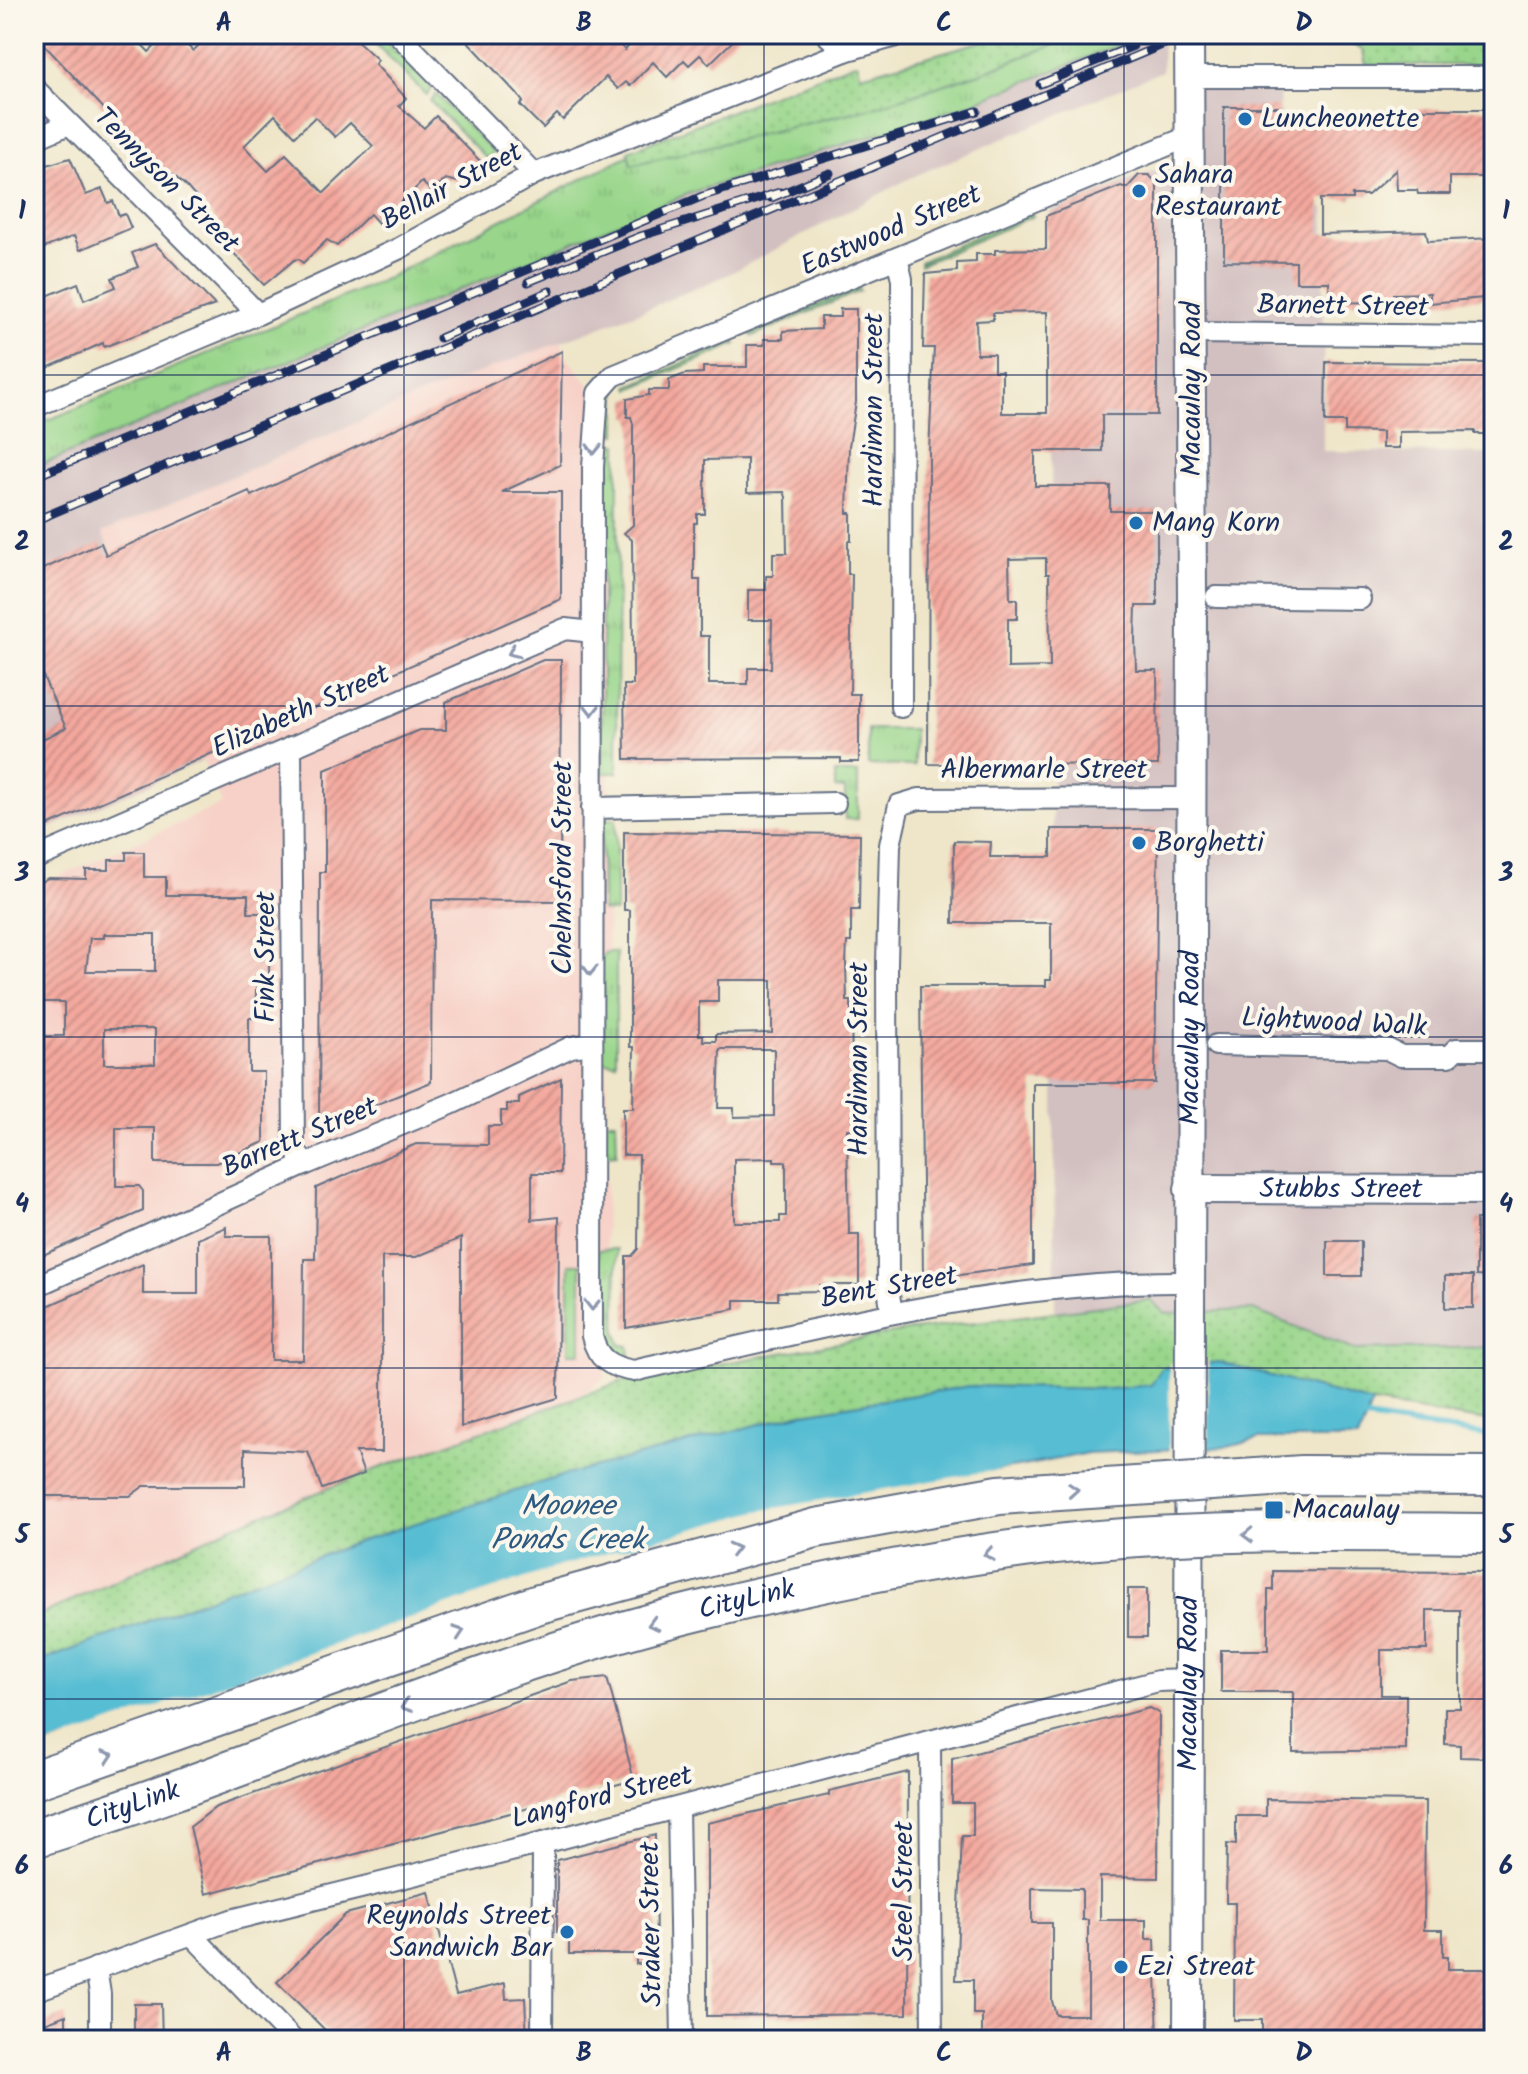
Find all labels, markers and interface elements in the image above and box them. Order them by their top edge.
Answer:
text: A [216,3,232,45]
text: B [576,3,592,45]
text: C [936,3,952,45]
text: D [1295,3,1313,45]
street label: Tennyson Street [82,97,251,266]
place label: Luncheonette [1261,97,1420,142]
marker: Luncheonette [1236,110,1254,128]
street label: Bellair Street [373,130,532,243]
place label: Sahara Restaurant [1155,153,1283,230]
street label: Eastwood Street [794,172,990,289]
marker: Sahara Restaurant [1130,182,1148,200]
text: 1 [18,191,26,233]
text: 1 [1502,191,1510,233]
street label: Barnett Street [1257,283,1430,331]
street label: Macaulay Road [1170,301,1215,476]
street label: Hardiman Street [852,312,897,507]
one-way arrow [585,443,603,456]
place label: Mang Korn [1152,501,1280,546]
marker: Mang Korn [1127,514,1145,532]
text: 2 [14,522,30,564]
text: 2 [1498,522,1514,564]
one-way arrow [507,642,521,658]
street label: Elizabeth Street [205,652,398,771]
one-way arrow [583,704,601,717]
street label: Albermarle Street [941,748,1149,793]
street label: Chelmsford Street [541,760,586,975]
place label: Borghetti [1155,821,1265,866]
marker: Borghetti [1130,834,1148,852]
text: 3 [14,853,29,895]
text: 3 [1498,853,1513,895]
street label: Fink Street [244,890,289,1023]
street label: Macaulay Road [1168,949,1214,1126]
street label: Hardiman Street [837,961,882,1156]
one-way arrow [582,964,599,977]
street label: Lightwood Walk [1240,996,1429,1050]
street label: Barrett Street [215,1084,386,1191]
street label: Stubbs Street [1260,1167,1424,1212]
text: 4 [15,1184,29,1226]
text: 4 [1499,1184,1513,1226]
street label: Bent Street [817,1254,962,1322]
one-way arrow [583,1299,601,1312]
one-way arrow [1067,1482,1080,1499]
water label: Moonee Ponds Creek [491,1483,649,1565]
place label: Macaulay [1292,1488,1400,1533]
marker: Macaulay [1263,1499,1285,1521]
text: 5 [14,1515,30,1557]
text: 5 [1498,1515,1514,1557]
one-way arrow [1241,1526,1254,1543]
one-way arrow [727,1541,741,1558]
one-way arrow [982,1545,996,1562]
street label: CityLink [694,1567,800,1633]
street label: Macaulay Road [1166,1595,1212,1772]
one-way arrow [646,1615,660,1631]
one-way arrow [451,1625,465,1642]
one-way arrow [400,1696,414,1713]
one-way arrow [100,1749,114,1765]
street label: Langford Street [507,1753,698,1842]
street label: CityLink [79,1768,187,1842]
street label: Steel Street [882,1820,927,1961]
street label: Straker Street [628,1840,676,2007]
text: 6 [15,1846,29,1888]
text: 6 [1499,1846,1513,1888]
place label: Reynolds Street Sandwich Bar [366,1894,553,1971]
marker: Reynolds Street Sandwich Bar [558,1923,576,1941]
place label: Ezi Streat [1137,1945,1256,1990]
marker: Ezi Streat [1112,1958,1130,1976]
text: A [216,2033,232,2074]
text: B [576,2033,592,2074]
text: C [936,2033,952,2074]
text: D [1295,2033,1313,2074]

